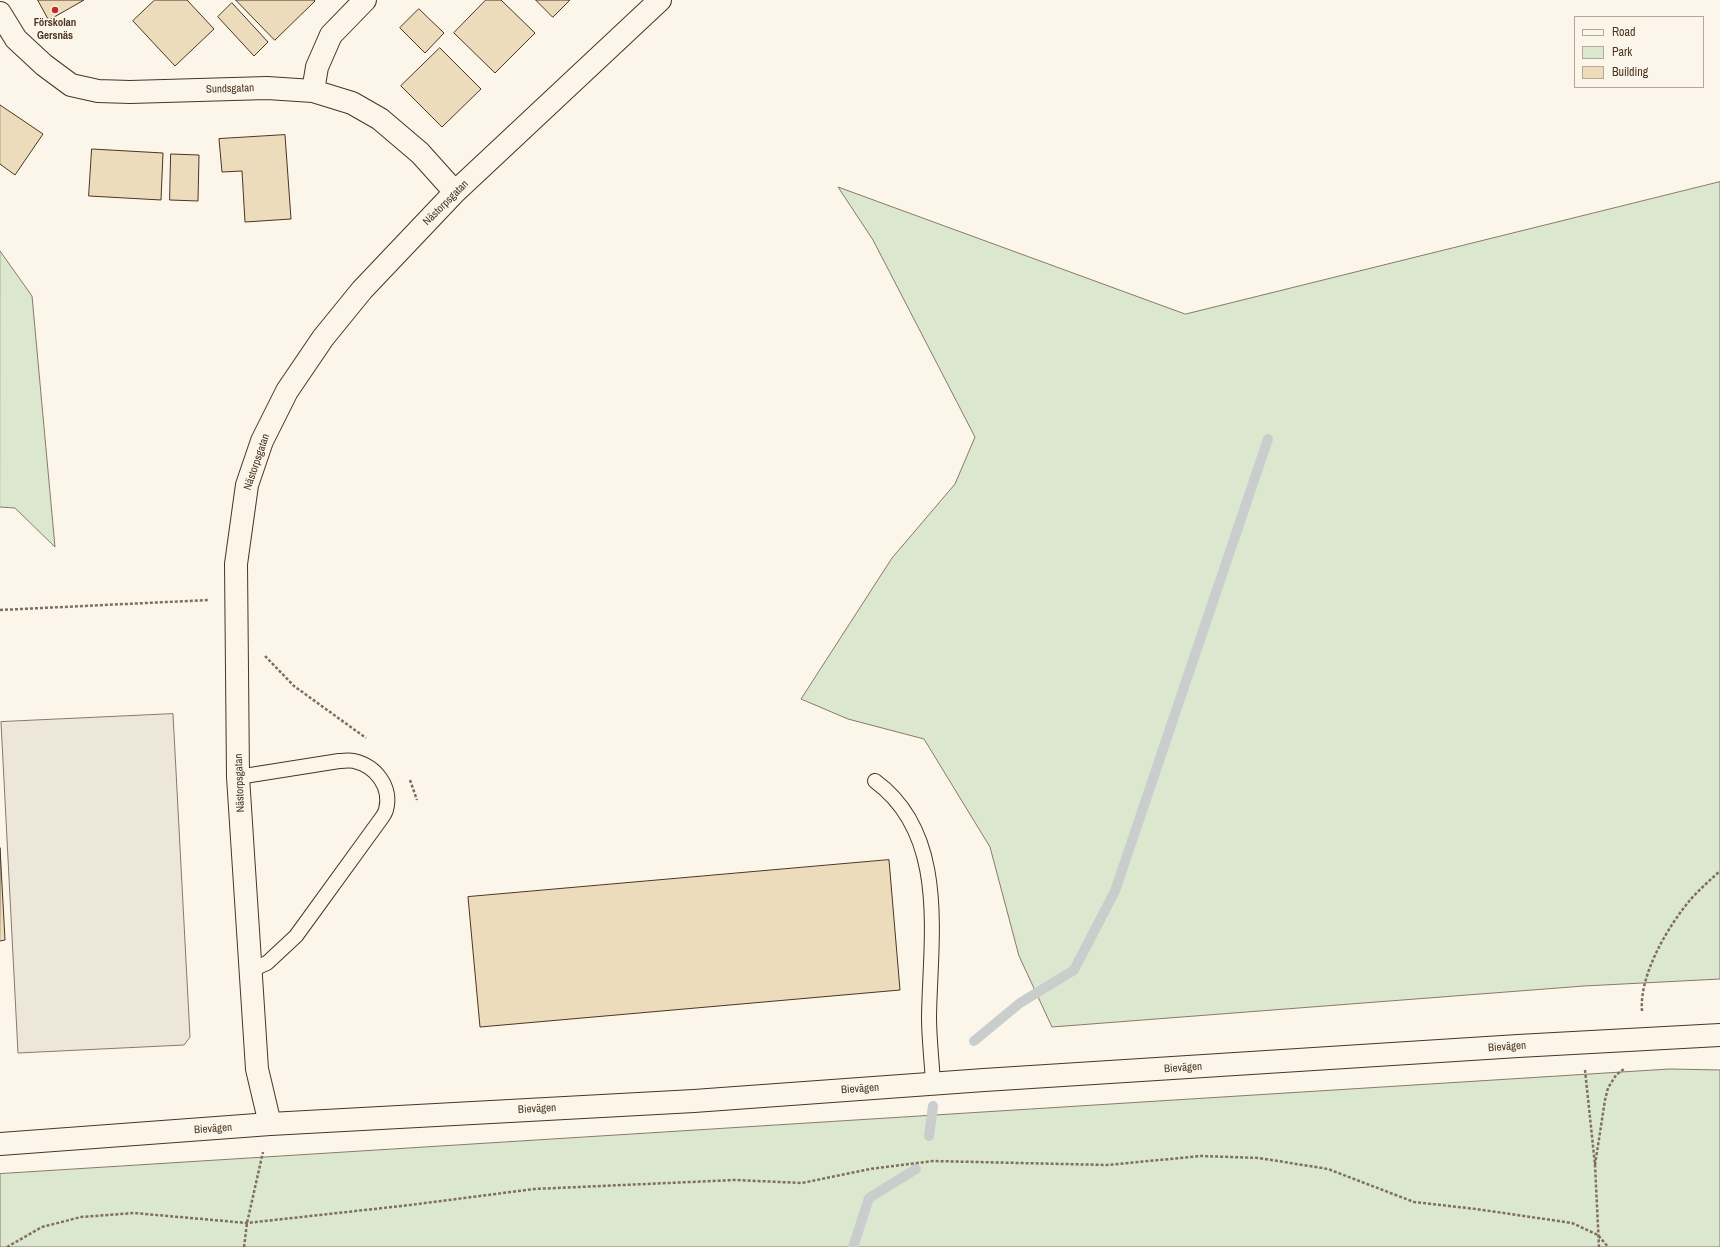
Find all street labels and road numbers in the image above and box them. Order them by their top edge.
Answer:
street label: Sundsgatan [206,82,254,96]
street label: Nästorpsgatan [421,178,471,228]
street label: Nästorpsgatan [241,432,273,492]
street label: Nästorpsgatan [232,753,248,813]
street label: Bievägen [1488,1039,1526,1055]
street label: Bievägen [1164,1060,1202,1076]
street label: Bievägen [841,1081,879,1097]
street label: Bievägen [518,1101,556,1117]
street label: Bievägen [194,1121,232,1137]

